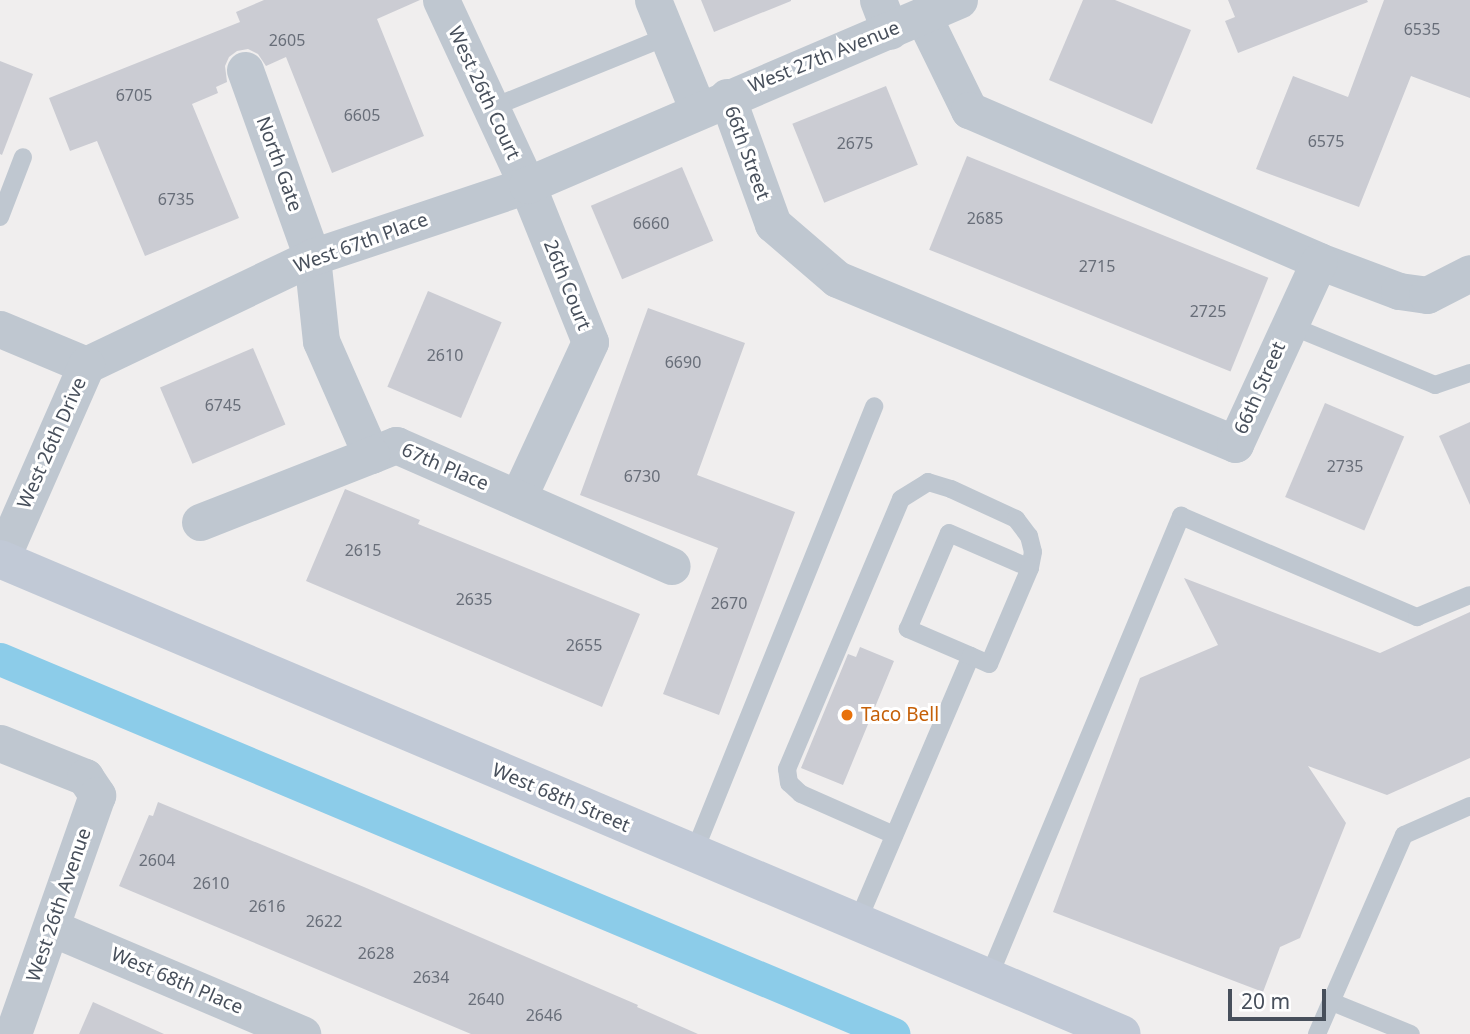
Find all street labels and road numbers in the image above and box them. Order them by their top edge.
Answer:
street label: West 27th Avenue [745,16,903,98]
street label: West 26th Court [443,23,525,163]
street label: 66th Street [719,103,775,203]
street label: North Gate [251,113,307,215]
street label: West 67th Place [291,208,431,278]
street label: 26th Court [539,237,595,333]
street label: 66th Street [1230,338,1290,438]
street label: West 26th Drive [13,374,91,512]
street label: 67th Place [398,438,492,496]
street label: West 68th Street [489,759,633,837]
street label: West 26th Avenue [22,825,96,985]
street label: West 68th Place [108,943,246,1019]

